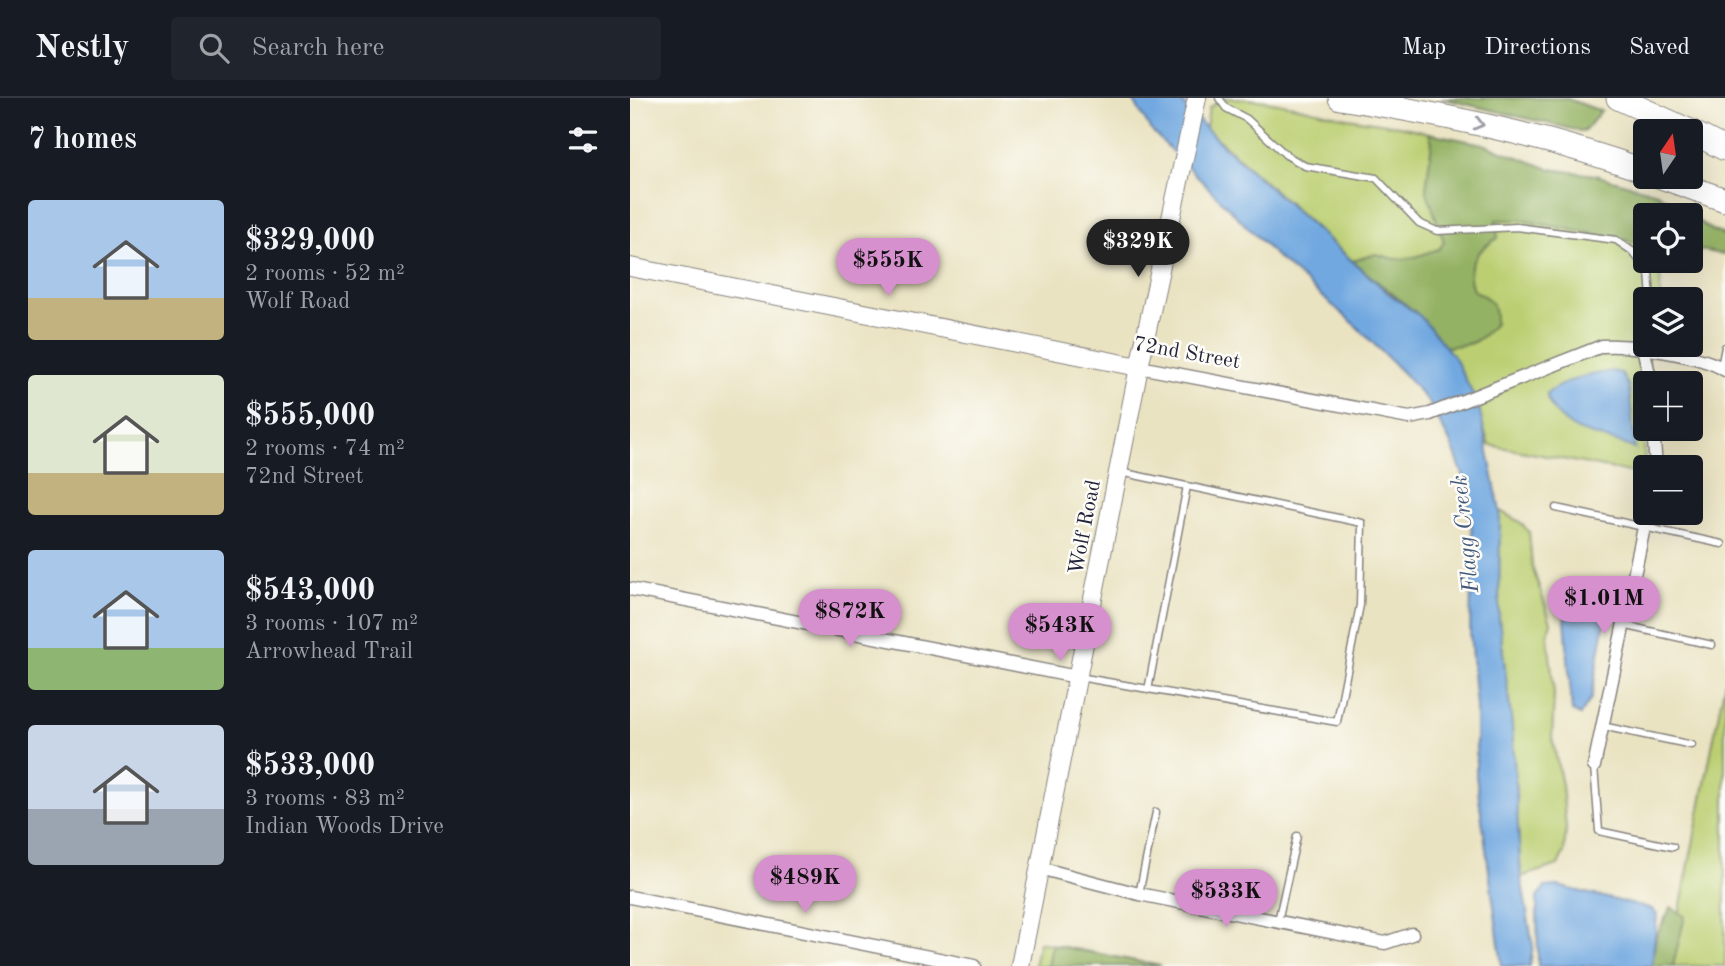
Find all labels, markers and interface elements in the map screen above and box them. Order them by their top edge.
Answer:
search box [171,17,661,80]
icon: search [195,29,233,67]
text: Nestly [35,32,129,65]
text: Search here [251,35,385,61]
text: Map [1402,36,1446,60]
text: Directions [1484,36,1591,60]
text: Saved [1629,36,1690,60]
one-way arrow [1473,116,1485,130]
north arrow [1633,119,1703,189]
map controls [1633,119,1703,525]
icon: filters [564,121,602,159]
text: 7 homes [28,125,137,155]
button: locate [1633,203,1703,273]
pin: $329K [1089,220,1187,279]
text: $329,000 [245,226,375,256]
icon: home [84,228,168,312]
text: $329K [1102,230,1174,253]
pin: $555K [839,238,937,298]
text: $555K [852,249,924,272]
text: 2 rooms · 52 m² [245,262,405,285]
button: layers [1633,287,1703,357]
text: Wolf Road [245,290,350,313]
street label: 72nd Street [1132,334,1242,373]
button: + [1633,371,1703,441]
text: $555,000 [245,401,375,431]
icon: home [84,403,168,487]
text: 2 rooms · 74 m² [245,437,405,460]
button: − [1633,455,1703,525]
text: 72nd Street [245,465,364,488]
water label: Flagg Creek [1448,474,1484,595]
street label: Wolf Road [1066,478,1105,576]
text: $543,000 [245,576,375,606]
pin: $1.01M [1547,576,1661,636]
icon: home [84,578,168,662]
text: $1.01M [1564,587,1644,610]
pin: $872K [801,589,899,649]
text: $872K [814,600,886,623]
pin: $543K [1011,603,1109,663]
text: 3 rooms · 107 m² [245,612,418,635]
text: $543K [1024,614,1096,637]
text: Arrowhead Trail [245,640,413,663]
text: $533,000 [245,751,375,781]
icon: home [84,753,168,837]
text: 3 rooms · 83 m² [245,787,405,810]
text: Indian Woods Drive [245,815,444,838]
pin: $489K [756,856,854,915]
text: $489K [769,866,841,889]
pin: $533K [1177,870,1275,929]
text: $533K [1190,880,1262,903]

